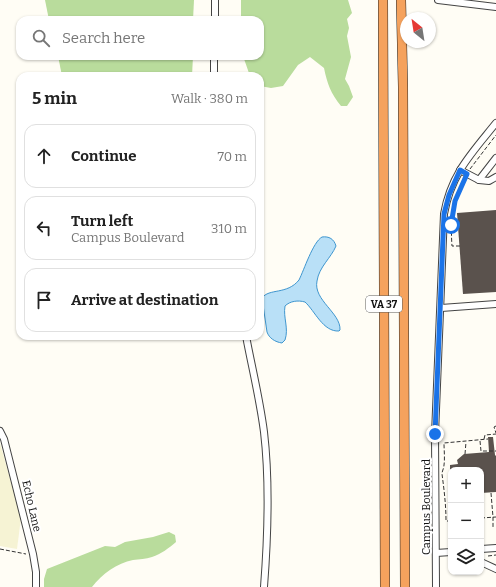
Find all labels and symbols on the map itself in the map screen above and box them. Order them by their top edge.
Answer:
north arrow [400,12,436,48]
route start [442,216,460,234]
road number: VA 37 [366,296,402,312]
route end [426,425,444,443]
street label: Campus Boulevard [420,459,433,555]
street label: Echo Lane [19,479,44,533]

